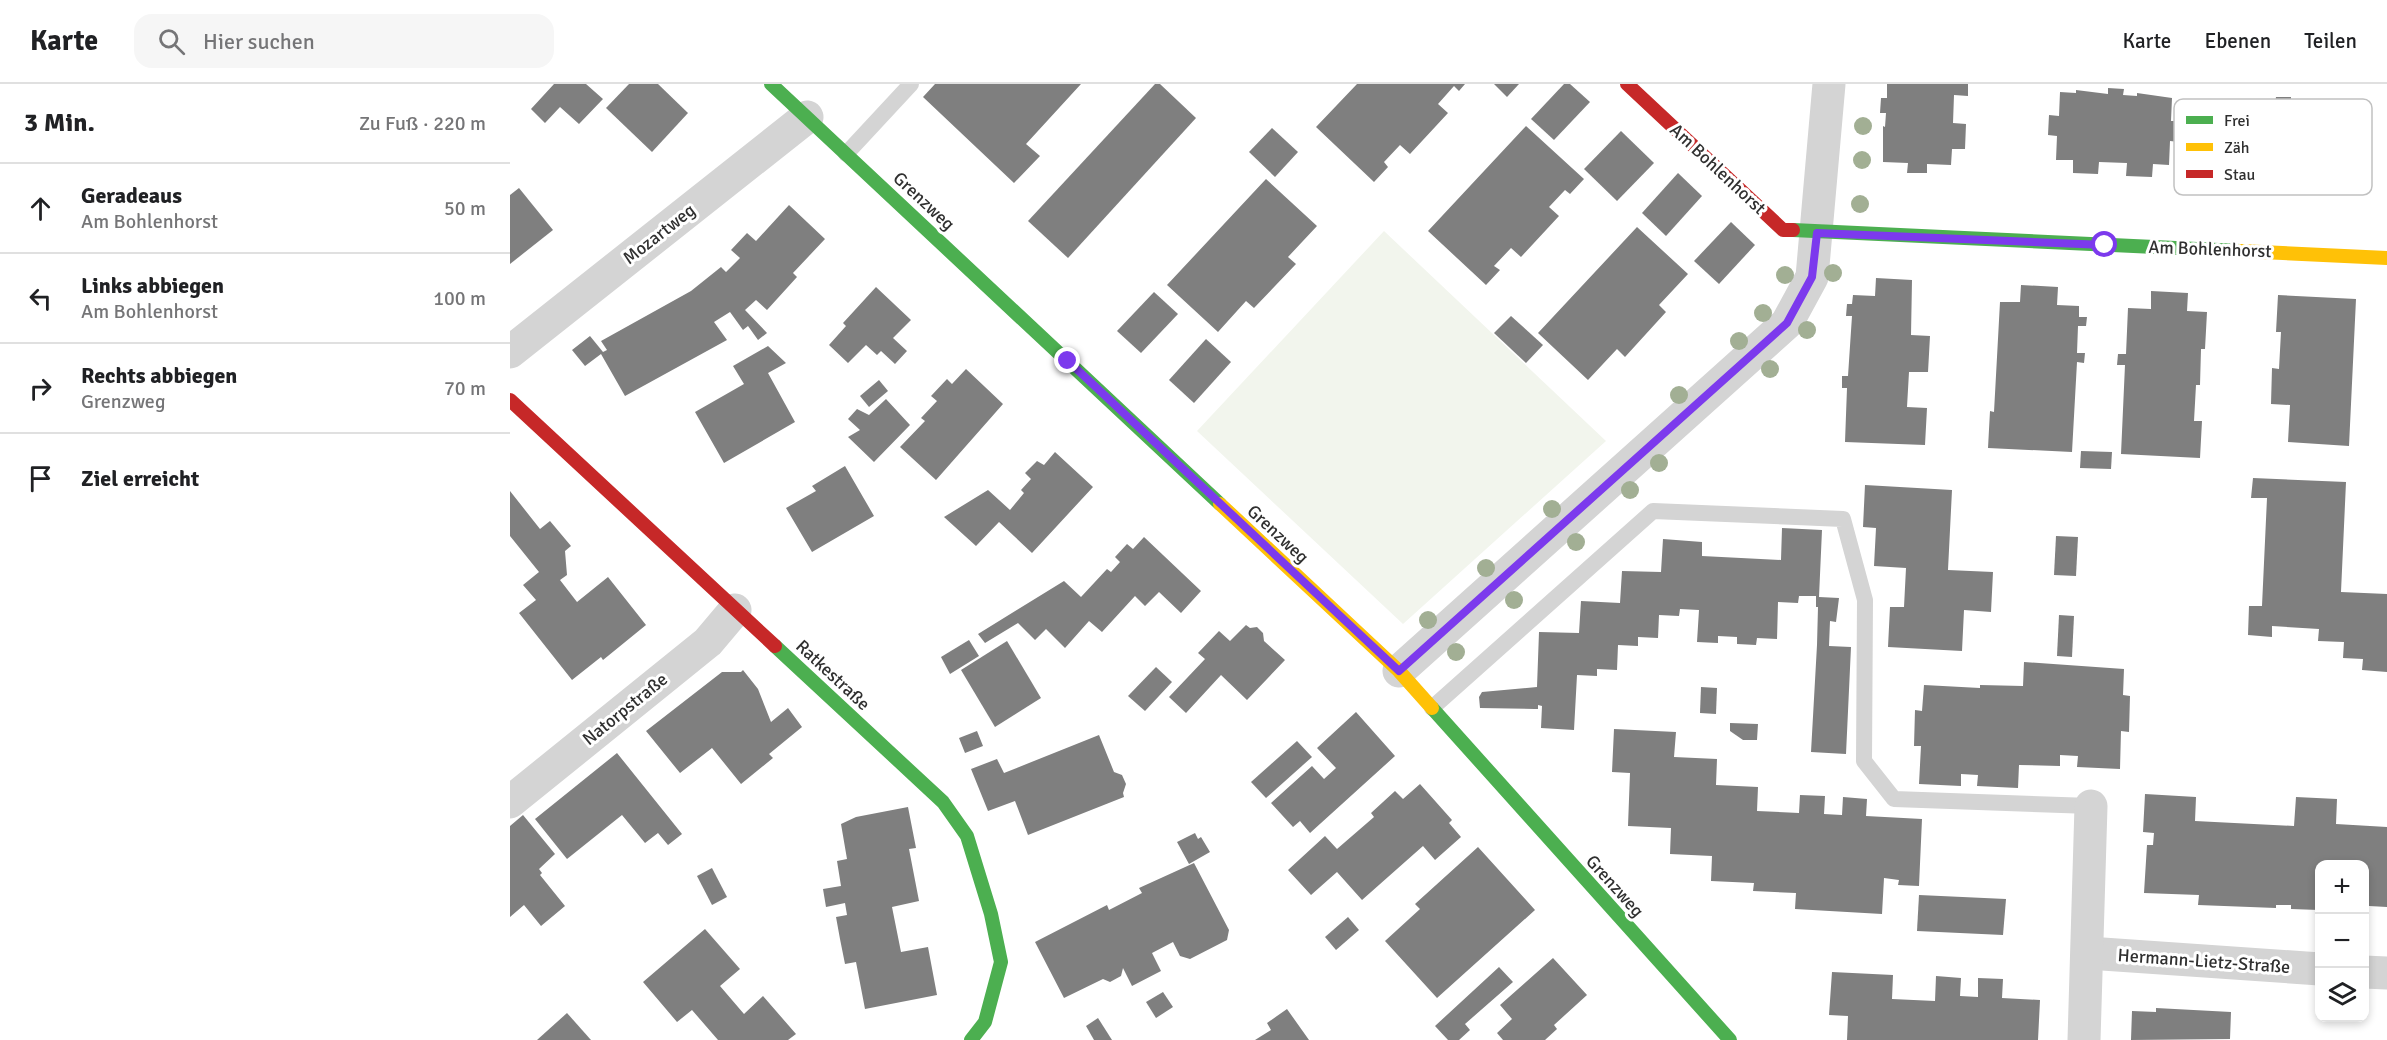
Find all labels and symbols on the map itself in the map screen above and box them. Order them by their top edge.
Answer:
legend [2174,99,2372,195]
text: Frei [2224,111,2250,131]
street label: Am Bohlenhorst [1665,119,1771,219]
text: Zäh [2224,138,2250,158]
text: Stau [2224,165,2255,185]
street label: Grenzweg [889,167,959,235]
street label: Mozartweg [619,199,699,269]
route start [2091,231,2117,257]
street label: Am Bohlenhorst [2148,236,2272,262]
route end [1054,347,1080,373]
street label: Grenzweg [1243,500,1313,568]
street label: Ratkestraße [791,635,875,715]
street label: Natorpstraße [578,668,672,750]
street label: Grenzweg [1581,850,1649,922]
street label: Hermann-Lietz-Straße [2117,944,2291,978]

